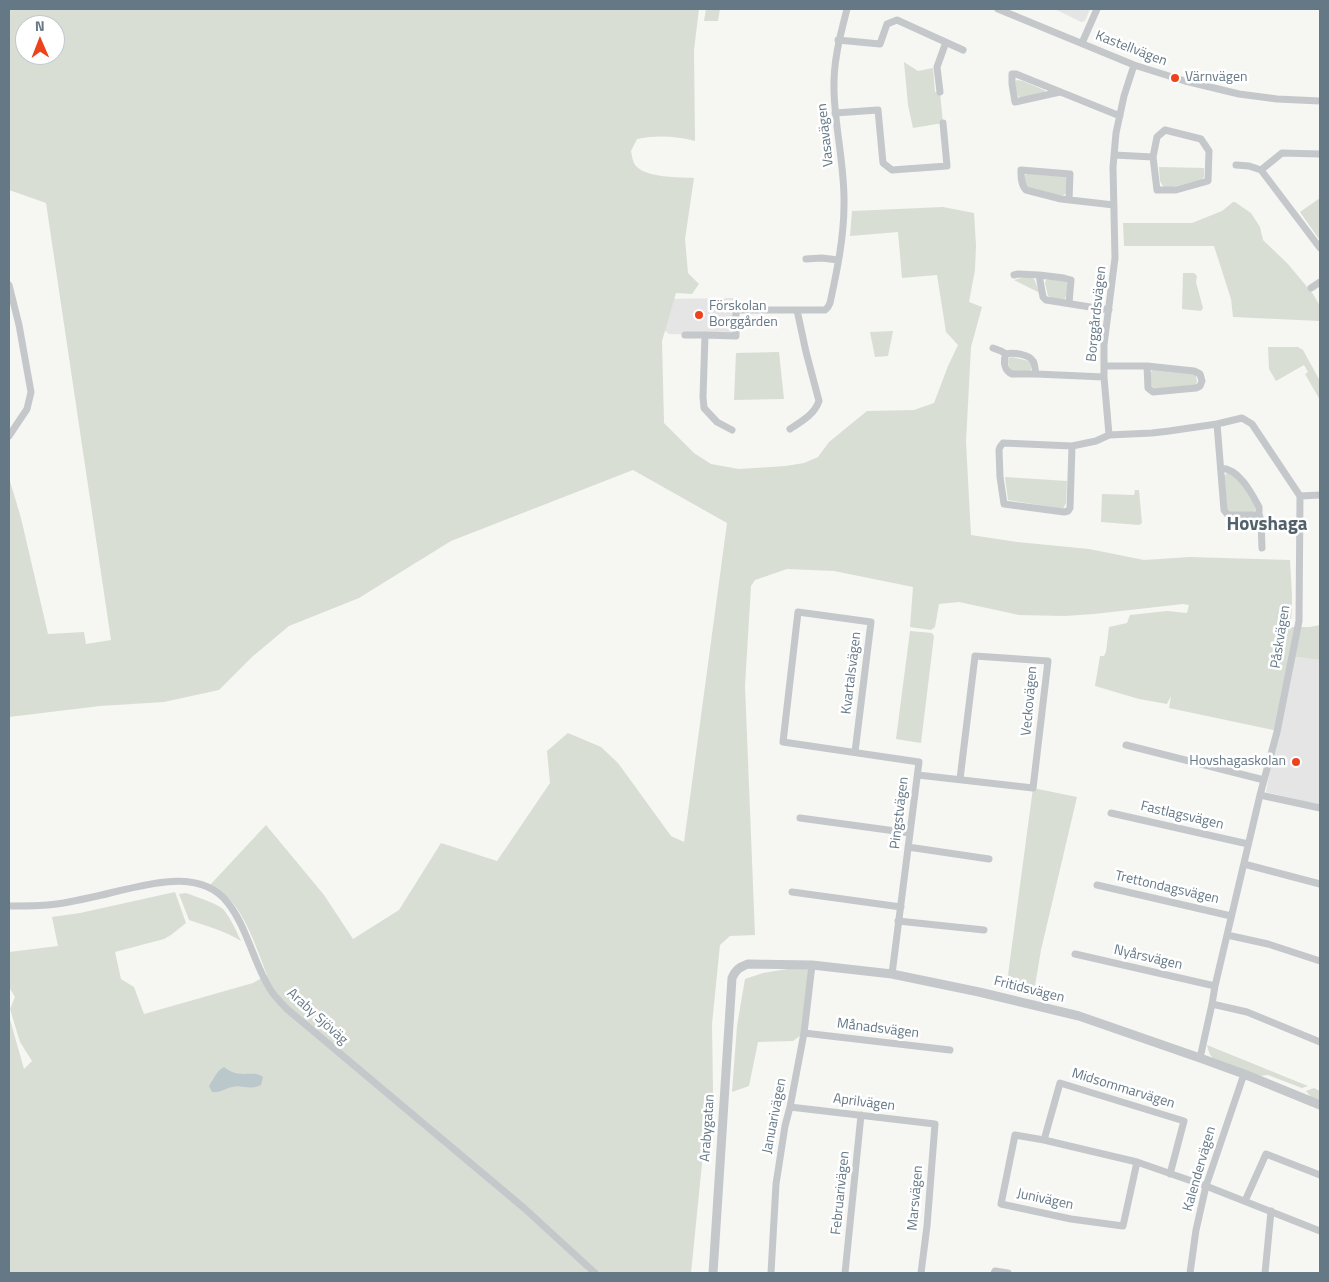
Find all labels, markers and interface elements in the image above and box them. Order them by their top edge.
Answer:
north arrow [15,15,65,65]
text: N [35,15,45,36]
street label: Kastellvägen [1093,28,1169,70]
place label: Värnvägen [1185,70,1247,86]
marker: Värnvägen [1169,72,1181,84]
street label: Vasavägen [814,102,838,168]
street label: Borggårdsvägen [1084,265,1110,363]
place label: Förskolan Borggården [709,299,778,332]
marker: Förskolan Borggården [693,309,705,321]
district label: Hovshaga [1226,514,1308,536]
street label: Påskvägen [1268,604,1294,670]
street label: Kvartalsvägen [839,631,865,715]
street label: Veckovägen [1019,665,1041,737]
place label: Hovshagaskolan [1189,754,1286,770]
marker: Hovshagaskolan [1290,756,1302,768]
street label: Pingstvägen [887,776,913,850]
street label: Fastlagsvägen [1139,798,1225,834]
street label: Trettondagsvägen [1113,868,1221,908]
street label: Nyårsvägen [1112,942,1184,974]
street label: Fritidsvägen [992,973,1066,1007]
street label: Araby Sjöväg [283,985,351,1049]
street label: Månadsvägen [836,1016,920,1042]
street label: Midsommarvägen [1069,1065,1177,1113]
street label: Januarivägen [759,1077,791,1155]
street label: Aprilvägen [832,1091,896,1115]
street label: Arabygatan [697,1094,719,1162]
street label: Kalendervägen [1180,1125,1220,1213]
street label: Februarivägen [828,1150,854,1236]
street label: Marsvägen [905,1165,927,1231]
street label: Junivägen [1015,1186,1075,1214]

